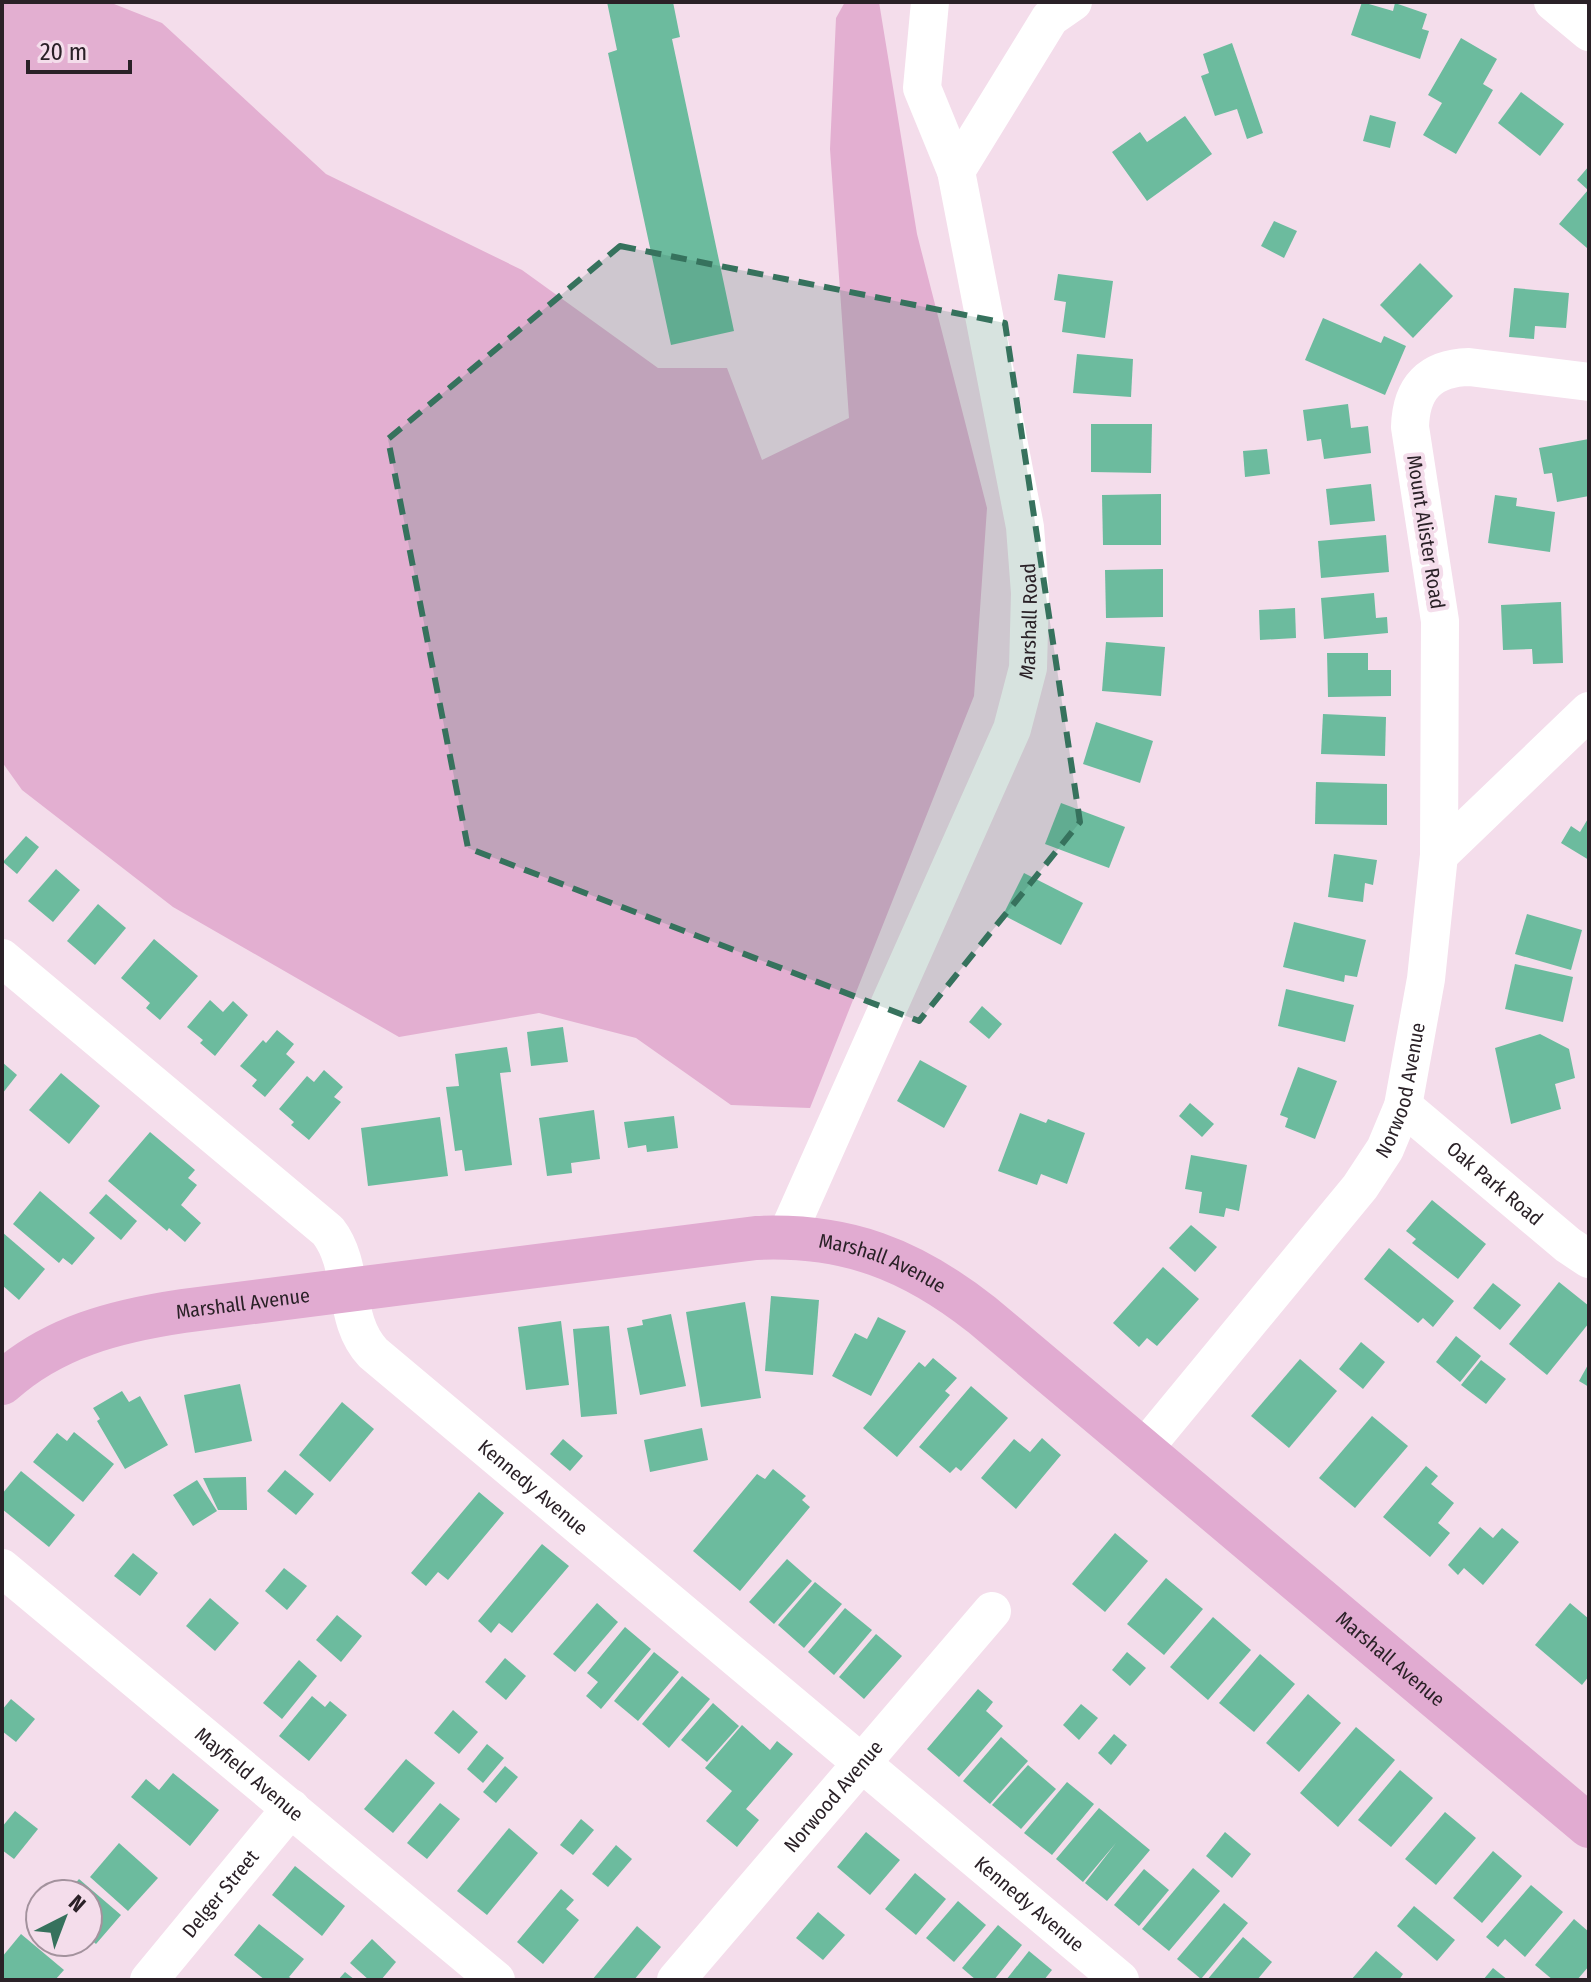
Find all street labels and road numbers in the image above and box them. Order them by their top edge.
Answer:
street label: Mount Alister Road [1402,453,1450,611]
street label: Marshall Road [1014,562,1042,682]
street label: Norwood Avenue [1370,1021,1430,1162]
street label: Oak Park Road [1442,1136,1548,1230]
street label: Marshall Avenue [817,1229,950,1298]
street label: Marshall Avenue [174,1283,311,1324]
street label: Kennedy Avenue [473,1435,593,1540]
street label: Marshall Avenue [1331,1606,1450,1712]
street label: Mayfield Avenue [190,1722,308,1826]
street label: Norwood Avenue [779,1735,888,1857]
street label: Delger Street [177,1845,264,1942]
street label: Kennedy Avenue [970,1851,1089,1957]

